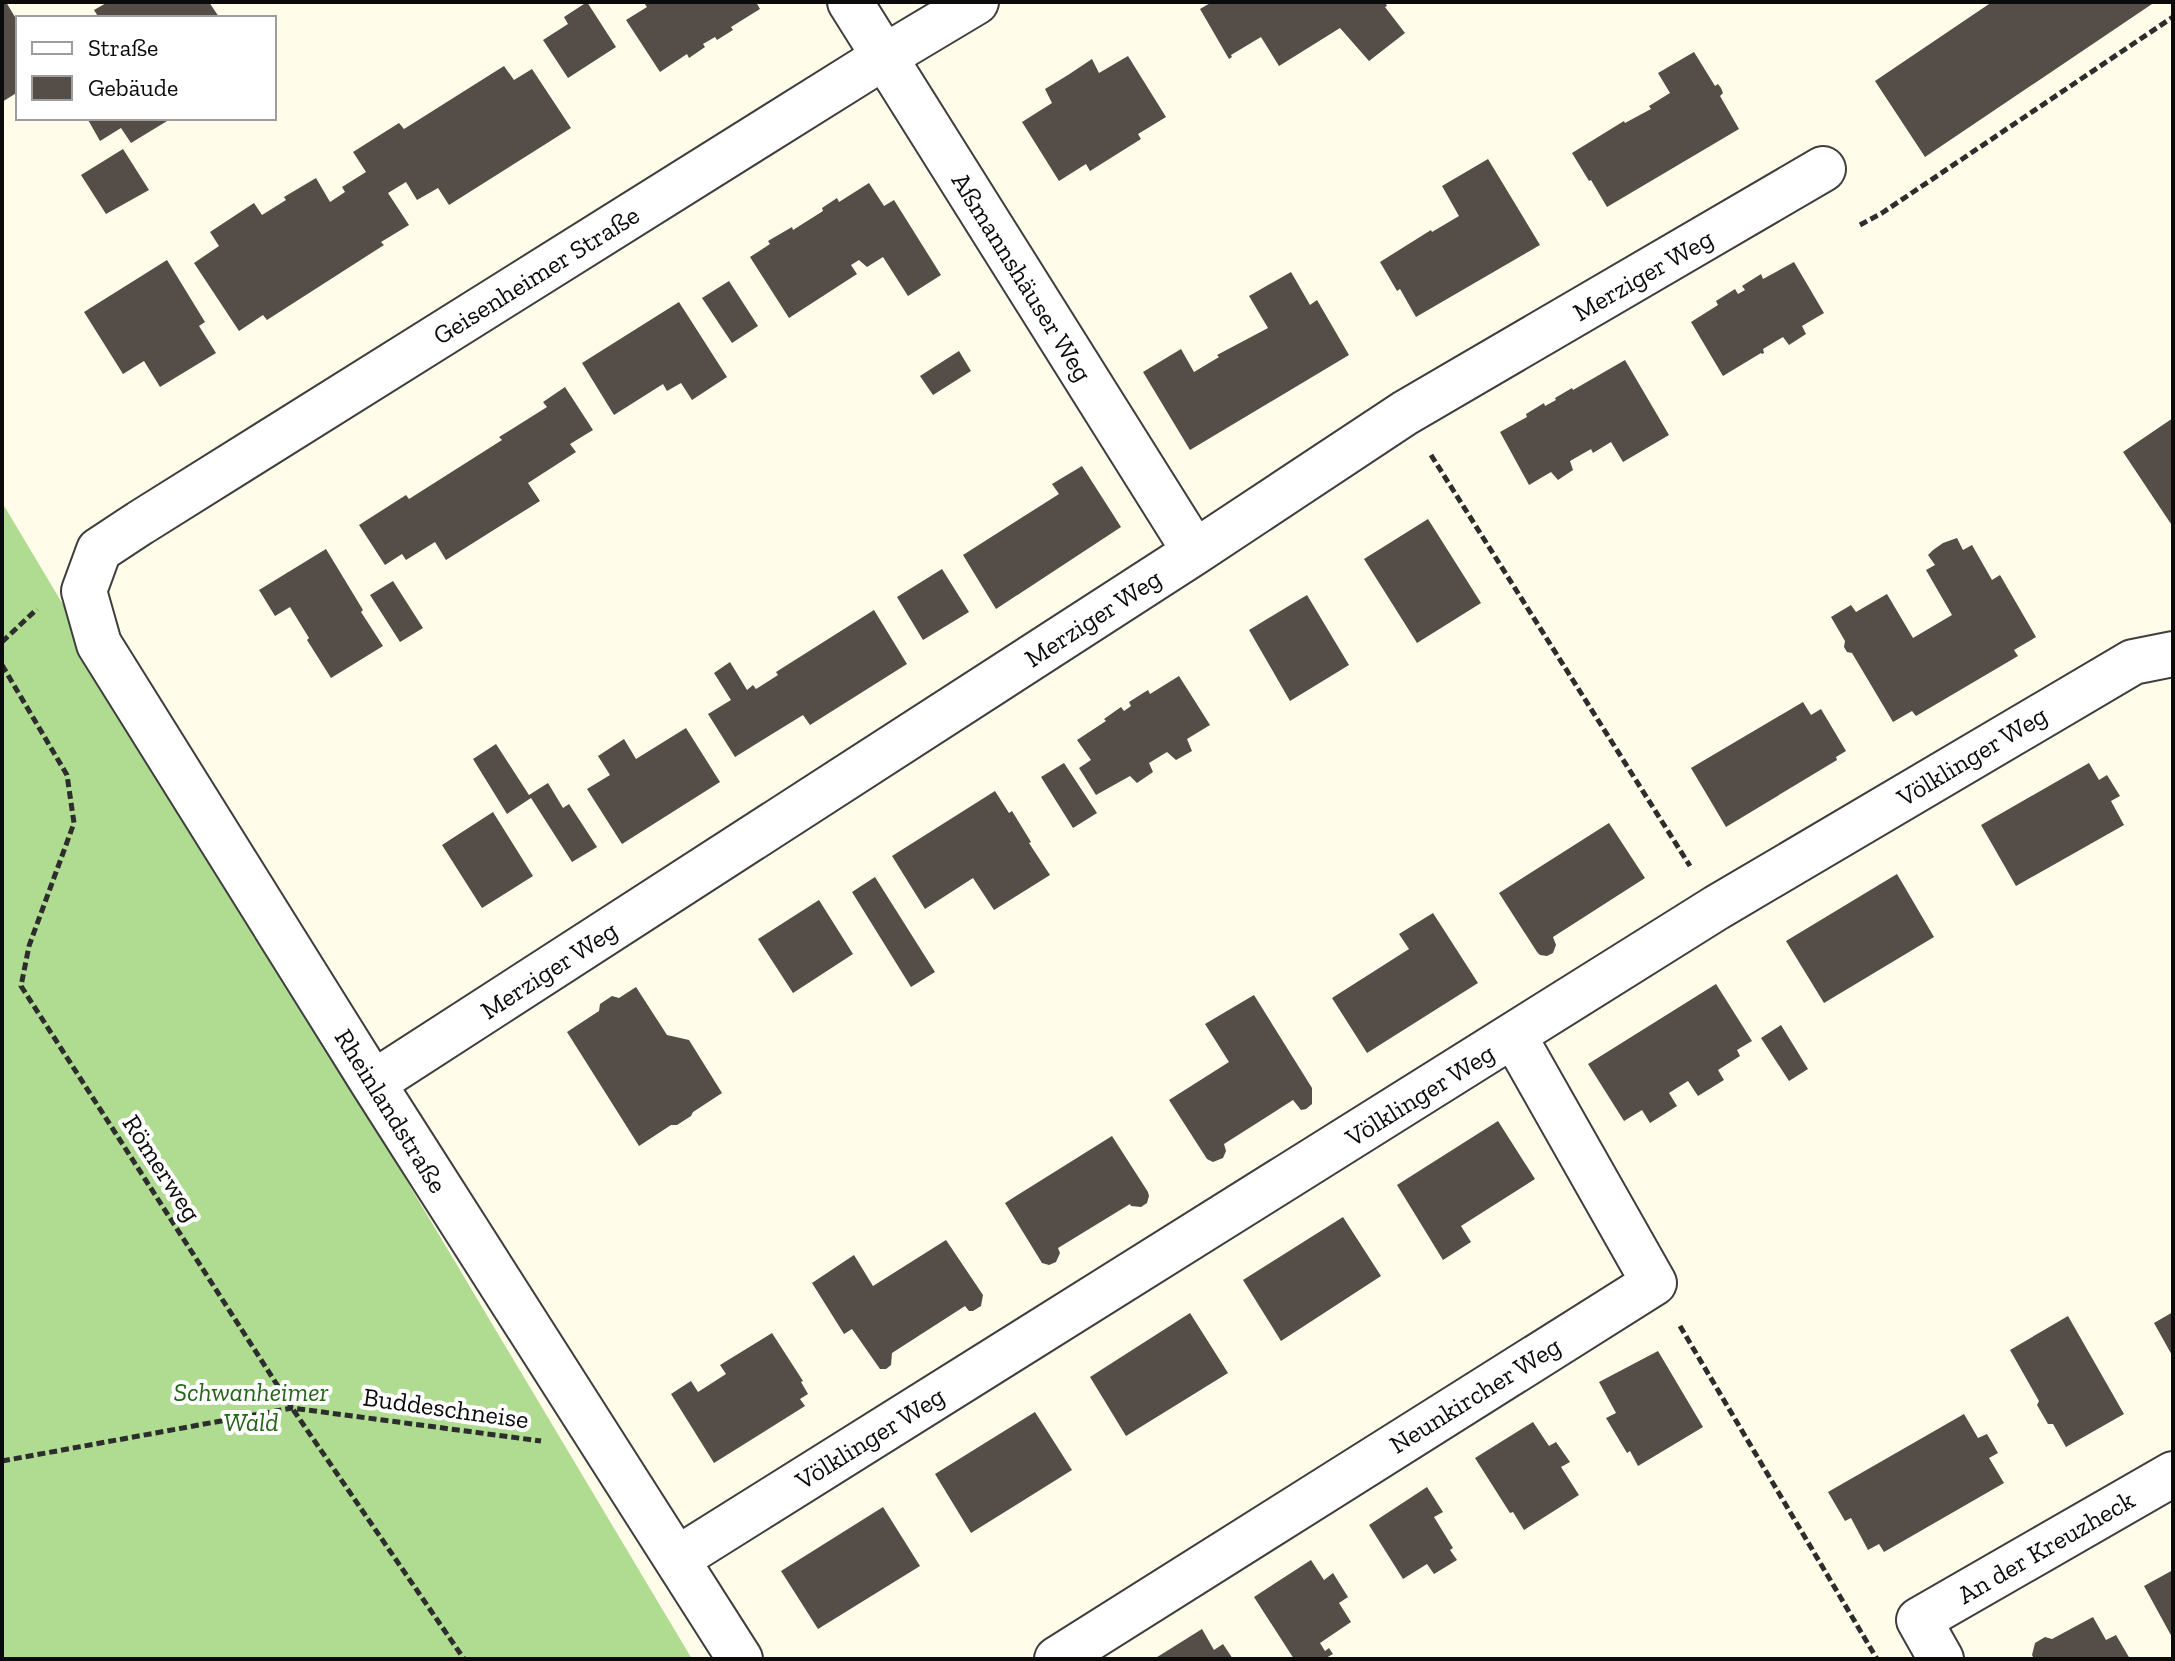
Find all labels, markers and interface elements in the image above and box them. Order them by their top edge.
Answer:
legend [16,16,276,120]
text: Straße [88,33,158,62]
text: Gebäude [88,73,178,102]
street label: Aßmannshäuser Weg [945,167,1099,387]
street label: Geisenheimer Straße [427,199,645,351]
street label: Merziger Weg [1567,222,1719,328]
street label: Merziger Weg [1019,562,1167,674]
street label: Völklinger Weg [1890,699,2053,814]
street label: Merziger Weg [475,914,623,1026]
street label: Rheinlandstraße [328,1023,454,1199]
street label: Völklinger Weg [1339,1036,1500,1154]
street label: Römerweg [116,1109,208,1227]
street label: Neunkircher Weg [1383,1330,1567,1460]
park label: Schwanheimer Wald [174,1376,329,1438]
street label: Völklinger Weg [789,1379,950,1497]
street label: Buddeschneise [361,1381,531,1435]
street label: An der Kreuzheck [1952,1483,2141,1611]

